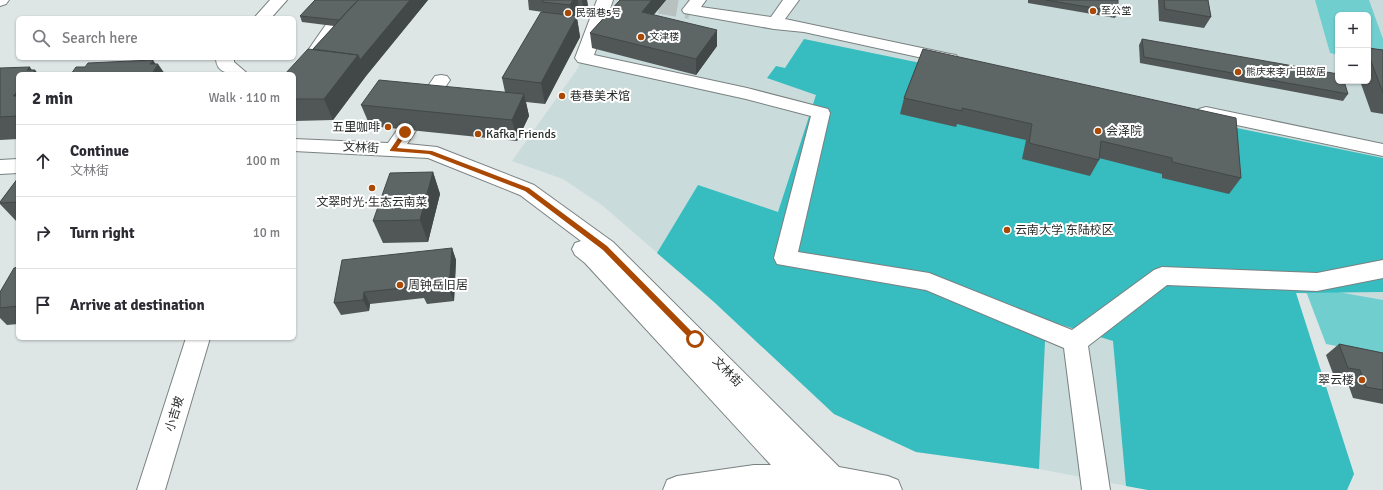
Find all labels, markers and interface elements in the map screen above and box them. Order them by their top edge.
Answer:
place label: 至公堂 [1101,5,1131,17]
marker: 至公堂 [1088,6,1098,16]
place label: 民强巷5号 [576,7,621,19]
marker: 民强巷5号 [563,8,573,18]
map controls [1335,12,1371,84]
button: + [1335,12,1371,48]
search box [16,16,296,60]
icon: search [30,27,52,49]
text: Search here [62,29,138,47]
place label: 文津楼 [649,31,679,43]
marker: 文津楼 [636,32,646,42]
button: − [1335,48,1371,84]
place label: 熊庆来李广田故居 [1246,66,1326,78]
marker: 熊庆来李广田故居 [1233,67,1243,77]
text: 2 min [32,88,73,109]
place label: 巷巷美术馆 [570,89,630,104]
text: Walk · 110 m [209,90,280,106]
marker: 巷巷美术馆 [557,91,567,101]
place label: 五里咖啡 [332,120,380,135]
marker: 五里咖啡 [383,122,393,132]
route end [396,123,414,141]
place label: 会泽院 [1106,124,1142,139]
marker: 会泽院 [1093,126,1103,136]
place label: Kafka Friends [486,127,556,142]
marker: Kafka Friends [473,129,483,139]
street label: 文林街 [343,140,379,156]
text: Continue [70,142,129,160]
icon: ahead [32,150,54,172]
text: 100 m [246,153,280,169]
text: 文林街 [70,163,109,179]
marker: 文翠时光·生态云南菜 [367,183,377,193]
place label: 文翠时光·生态云南菜 [316,195,428,210]
icon: right [32,222,54,244]
place label: 云南大学 东陆校区 [1015,223,1114,238]
text: Turn right [70,224,135,242]
text: 10 m [253,225,280,241]
marker: 云南大学 东陆校区 [1002,225,1012,235]
place label: 周钟岳旧居 [408,278,468,293]
marker: 周钟岳旧居 [395,280,405,290]
icon: arrive [32,294,54,316]
text: Arrive at destination [70,296,205,314]
route start [686,330,704,348]
street label: 文林街 [709,354,745,390]
place label: 翠云楼 [1318,373,1354,388]
marker: 翠云楼 [1357,375,1367,385]
street label: 小吉坡 [163,395,187,433]

